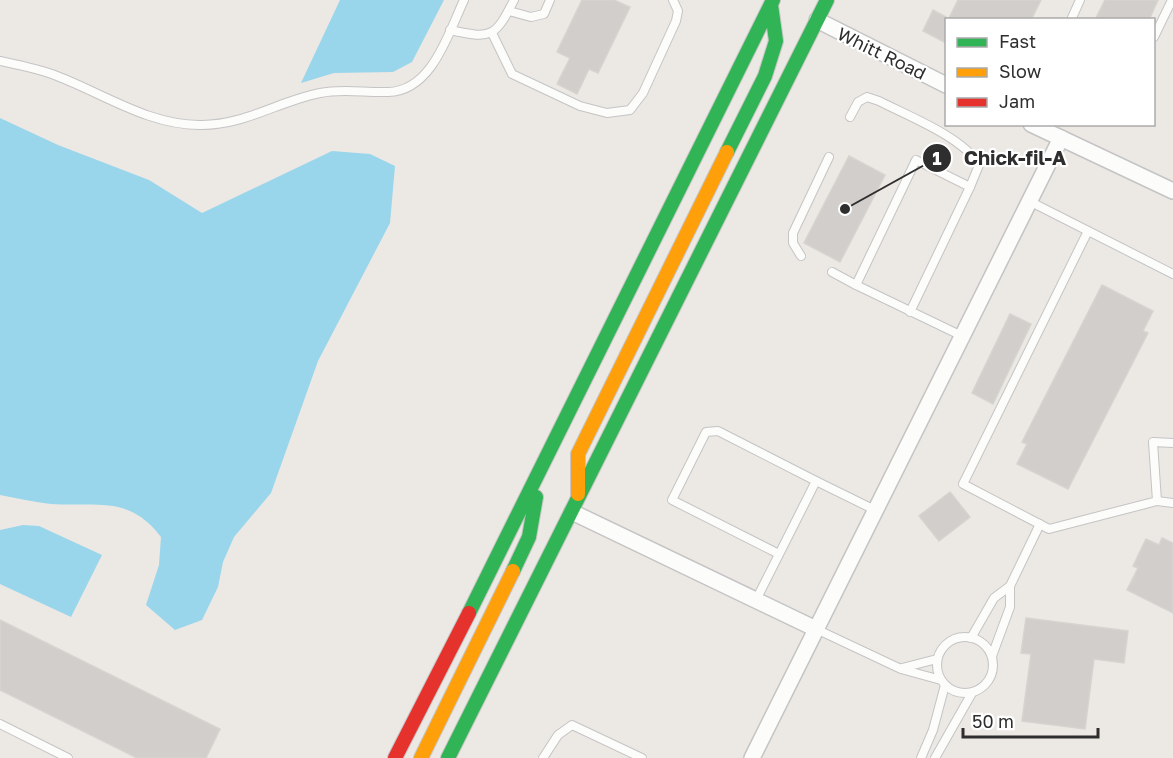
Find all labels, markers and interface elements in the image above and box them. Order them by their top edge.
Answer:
legend [945,18,1155,126]
street label: Whitt Road [834,22,930,84]
text: Fast [999,30,1036,52]
text: Slow [999,60,1042,82]
text: Jam [999,90,1035,112]
callout: Chick-fil-A [922,139,1078,177]
text: Chick-fil-A [964,145,1066,169]
text: 1 [932,147,942,169]
scale bar [963,701,1098,739]
text: 50 m [972,710,1014,732]

